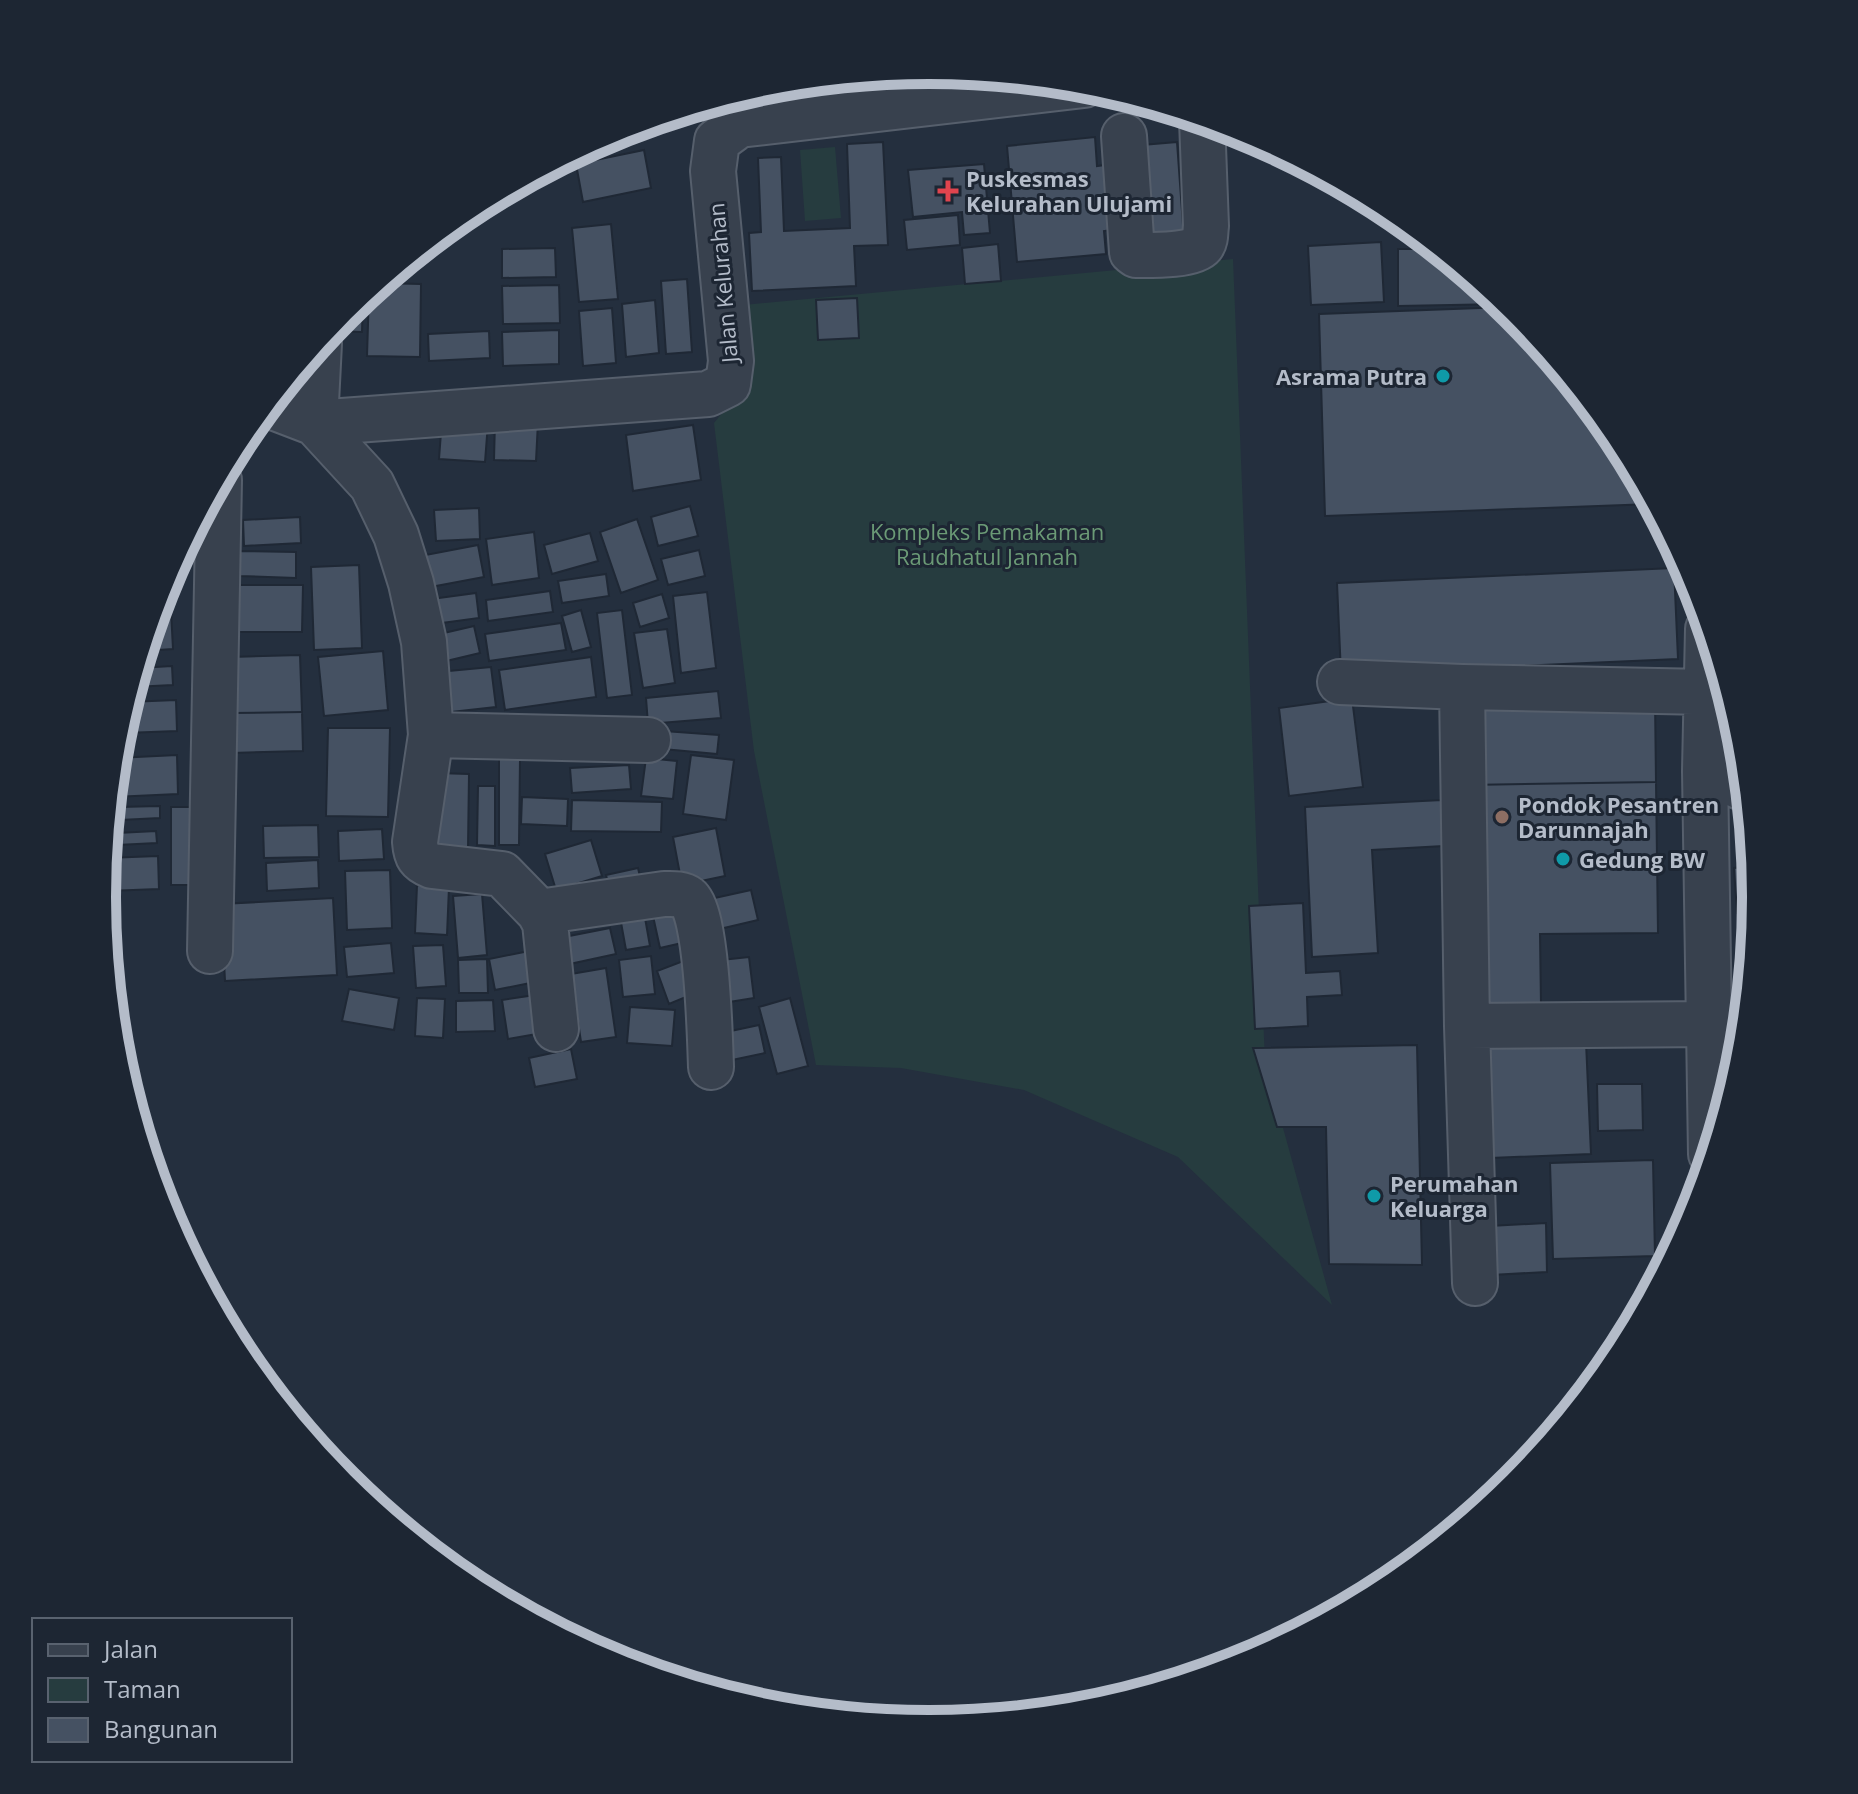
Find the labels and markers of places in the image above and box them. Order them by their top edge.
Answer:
place label: Puskesmas Kelurahan Ulujami [966,163,1172,218]
marker: Puskesmas Kelurahan Ulujami [937,180,959,202]
place label: Asrama Putra [1276,361,1427,391]
marker: Asrama Putra [1434,367,1452,385]
place label: Pondok Pesantren Darunnajah [1518,789,1719,844]
marker: Pondok Pesantren Darunnajah [1493,808,1511,826]
place label: Gedung BW [1579,844,1706,874]
marker: Gedung BW [1554,850,1572,868]
place label: Perumahan Keluarga [1390,1168,1518,1223]
marker: Perumahan Keluarga [1365,1187,1383,1205]

